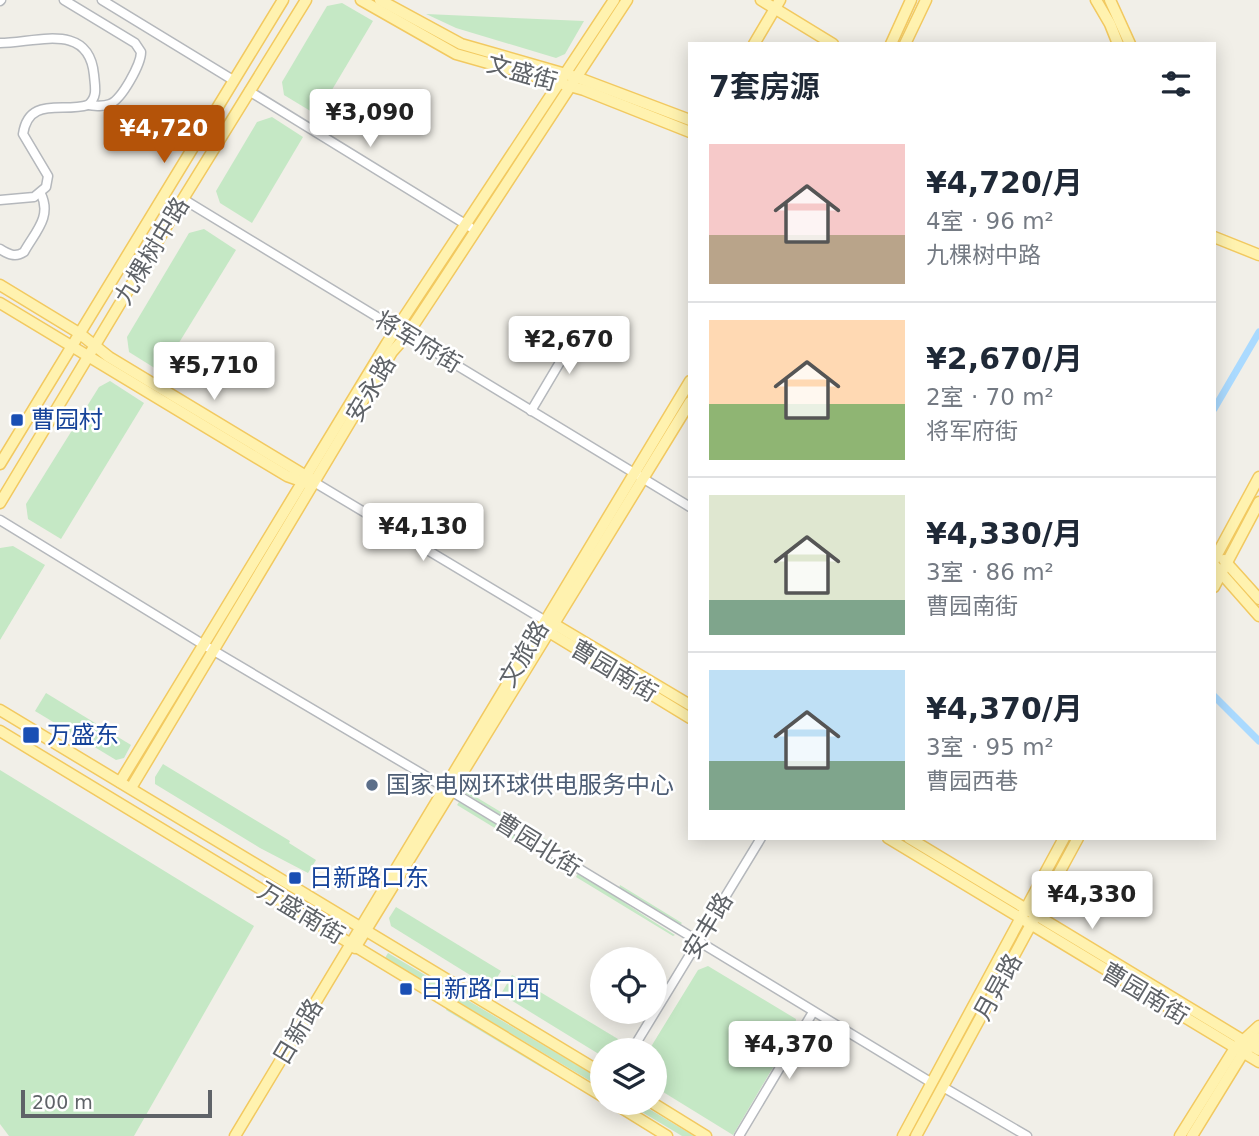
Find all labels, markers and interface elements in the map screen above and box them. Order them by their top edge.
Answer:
street label: 文盛街 [484,50,560,96]
icon: filters [1157,65,1195,103]
text: 7套房源 [709,69,820,104]
pin: ¥3,090 [313,90,427,149]
text: ¥3,090 [326,99,414,125]
pin: ¥4,720 [107,106,221,165]
text: ¥4,720 [120,115,208,141]
text: ¥4,720/月 [926,165,1083,200]
icon: home [765,172,849,256]
street label: 九棵树中路 [109,192,195,310]
text: 4室 · 96 m² [926,208,1054,234]
text: 九棵树中路 [926,242,1041,268]
street label: 将军府街 [370,305,466,379]
pin: ¥2,670 [512,316,626,376]
text: ¥2,670 [525,326,613,352]
text: ¥2,670/月 [926,341,1083,376]
pin: ¥5,710 [157,342,271,402]
icon: home [765,348,849,432]
street label: 安永路 [340,351,402,427]
text: ¥5,710 [170,352,258,378]
text: 2室 · 70 m² [926,384,1054,410]
place label: 曹园村 [31,406,103,434]
marker: 曹园村 [9,412,25,428]
text: 将军府街 [926,418,1018,444]
pin: ¥4,130 [366,504,480,563]
text: ¥4,130 [379,513,467,539]
text: ¥4,330/月 [926,516,1083,551]
icon: home [765,523,849,607]
text: 3室 · 86 m² [926,559,1054,585]
text: 曹园南街 [926,593,1018,619]
street label: 文旅路 [493,616,555,692]
street label: 曹园南街 [566,634,662,708]
text: ¥4,370/月 [926,691,1083,726]
icon: home [765,698,849,782]
place label: 万盛东 [47,721,119,749]
marker: 万盛东 [21,725,41,745]
text: 3室 · 95 m² [926,734,1054,760]
text: 曹园西巷 [926,768,1018,794]
place label: 国家电网环球供电服务中心 [386,771,674,799]
marker: 国家电网环球供电服务中心 [364,777,380,793]
street label: 曹园北街 [490,808,586,882]
place label: 日新路口东 [309,864,429,892]
marker: 日新路口东 [287,870,303,886]
pin: ¥4,330 [1035,872,1149,931]
street label: 万盛南街 [253,876,349,950]
text: ¥4,330 [1048,881,1136,907]
street label: 安丰路 [677,888,739,964]
map controls [590,947,667,1115]
button: locate [590,947,667,1024]
street label: 月异路 [968,949,1028,1025]
street label: 曹园南街 [1097,957,1193,1031]
place label: 日新路口西 [420,975,540,1003]
marker: 日新路口西 [398,981,414,997]
street label: 日新路 [267,994,329,1070]
pin: ¥4,370 [732,1021,846,1081]
text: ¥4,370 [745,1031,833,1057]
button: layers [590,1038,667,1115]
scale bar [21,1087,212,1119]
text: 200 m [32,1091,93,1113]

